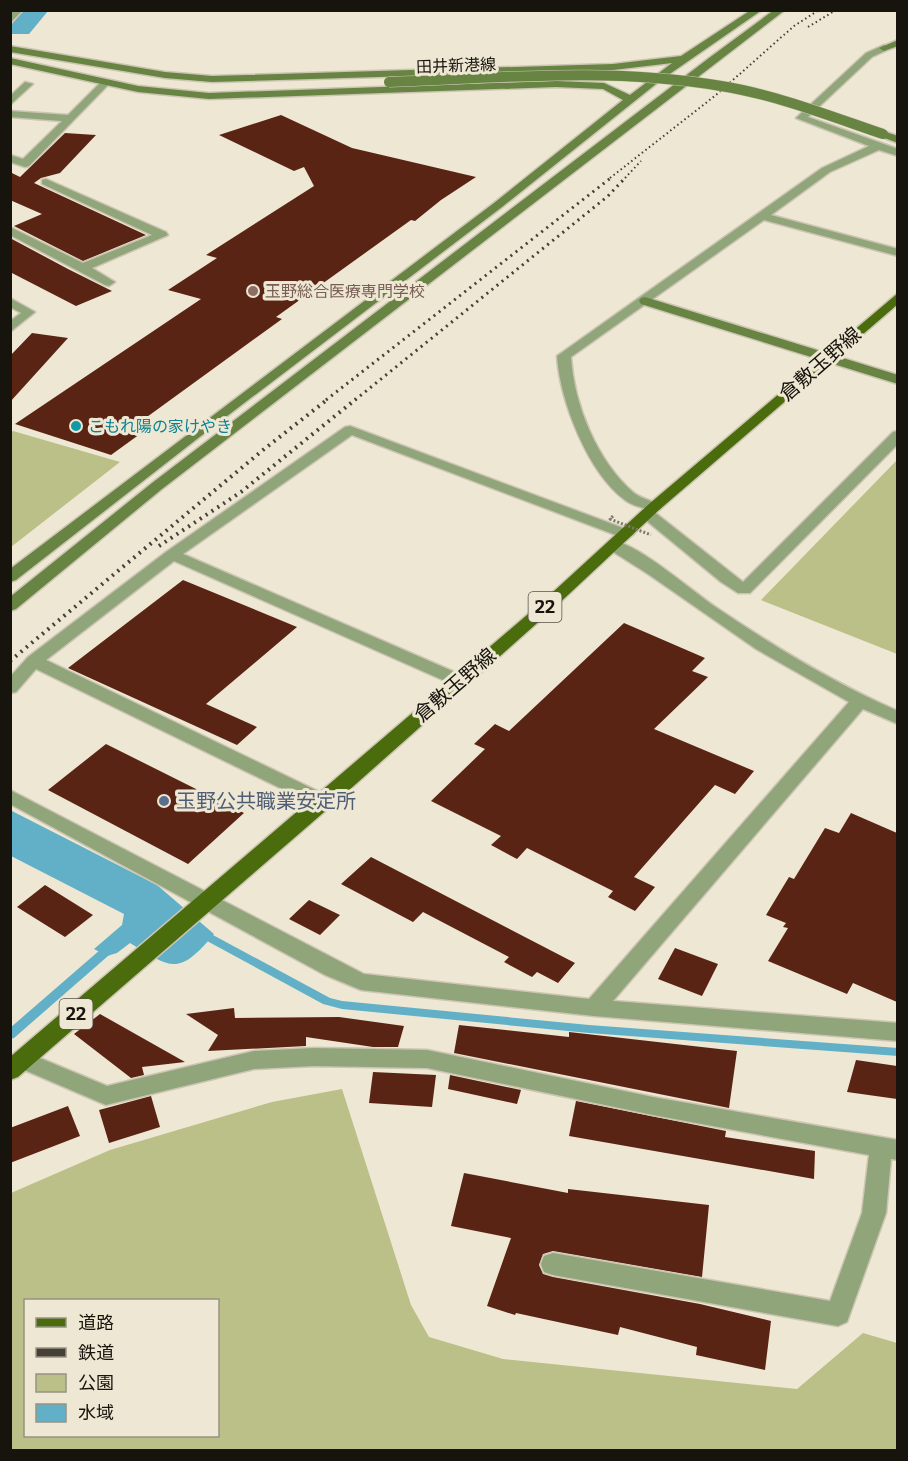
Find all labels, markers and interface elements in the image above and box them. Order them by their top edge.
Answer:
street label: 田井新港線 [416,55,496,76]
place label: 玉野総合医療専門学校 [265,282,425,301]
marker: 玉野総合医療専門学校 [246,284,260,298]
street label: 倉敷玉野線 [774,322,866,406]
place label: こもれ陽の家けやき [88,417,232,436]
marker: こもれ陽の家けやき [69,419,83,433]
road number: 22 [528,592,562,622]
street label: 倉敷玉野線 [409,643,501,727]
place label: 玉野公共職業安定所 [176,789,356,813]
marker: 玉野公共職業安定所 [157,794,171,808]
road number: 22 [60,999,92,1029]
legend [24,1299,219,1437]
text: 道路 [78,1312,114,1334]
text: 鉄道 [78,1342,114,1364]
text: 公園 [78,1372,114,1394]
text: 水域 [78,1402,114,1424]

